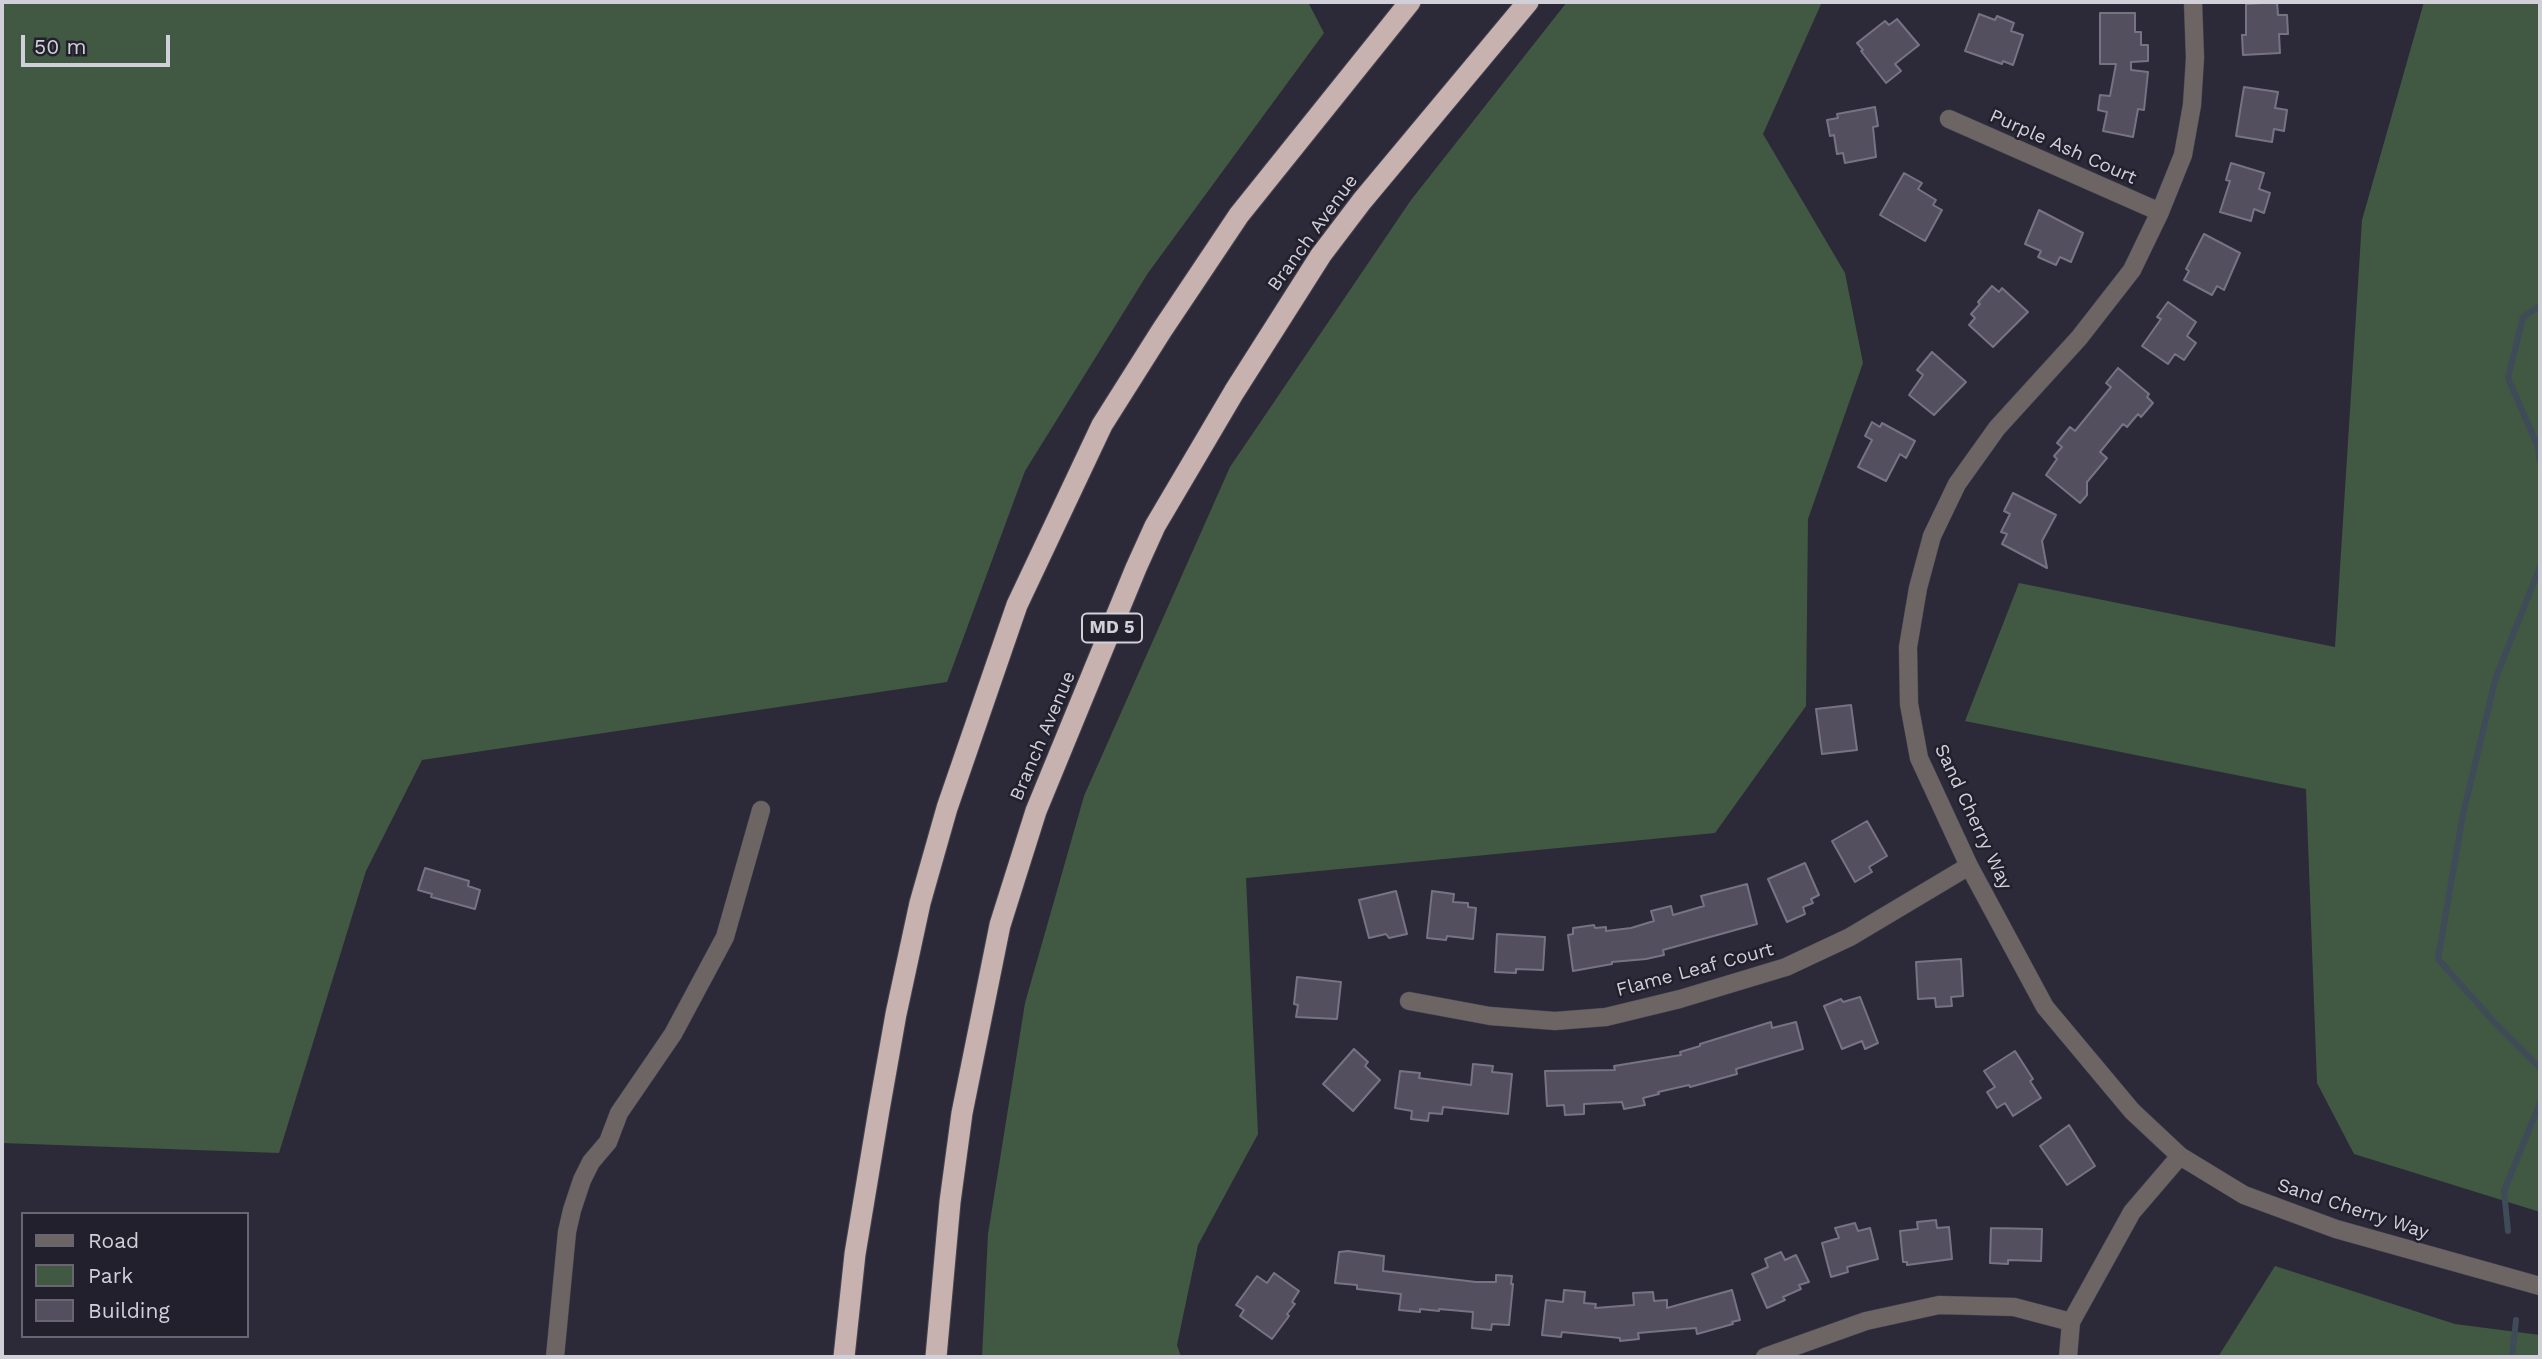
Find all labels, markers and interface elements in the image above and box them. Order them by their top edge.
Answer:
scale bar [24,21,173,65]
text: 50 m [34,34,86,59]
street label: Purple Ash Court [1986,104,2140,190]
street label: Branch Avenue [1263,170,1363,296]
road number: MD 5 [1082,614,1142,642]
street label: Branch Avenue [1005,668,1081,804]
street label: Sand Cherry Way [1929,741,2017,893]
street label: Flame Leaf Court [1614,938,1776,1002]
street label: Sand Cherry Way [2274,1174,2432,1244]
legend [21,1212,248,1338]
text: Road [88,1228,139,1253]
text: Park [88,1263,133,1288]
text: Building [88,1298,170,1323]

